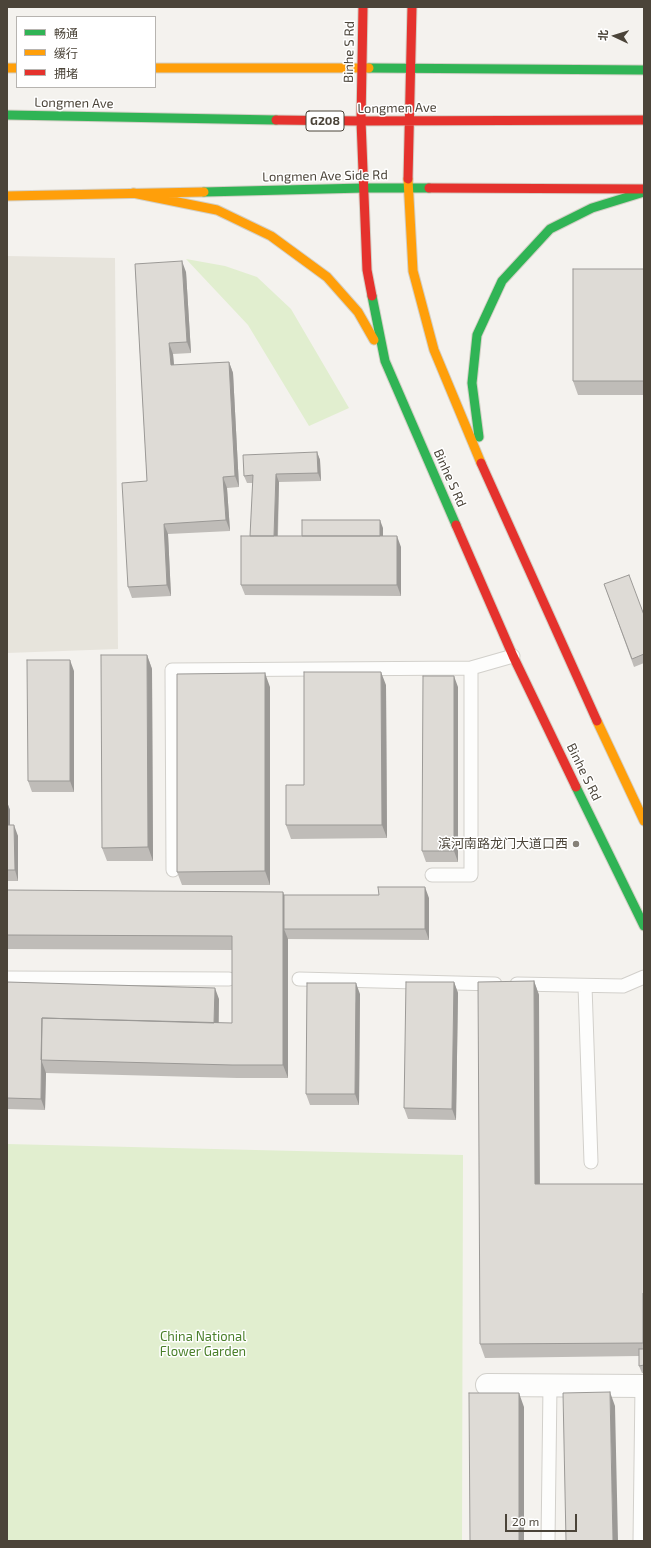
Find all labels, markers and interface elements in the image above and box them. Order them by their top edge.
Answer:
legend [16,16,156,88]
north arrow [595,16,635,56]
street label: Binhe S Rd [341,21,357,83]
text: 畅通 [54,26,78,40]
text: 北 [596,29,609,41]
text: 缓行 [54,46,78,60]
text: 拥堵 [54,66,78,80]
street label: Longmen Ave [34,95,114,111]
street label: Longmen Ave [357,100,437,116]
road number: G208 [306,111,344,131]
street label: Longmen Ave Side Rd [262,167,388,185]
street label: Binhe S Rd [430,447,470,509]
street label: Binhe S Rd [563,741,605,803]
place label: 滨河南路龙门大道口西 [438,836,568,852]
marker: 滨河南路龙门大道口西 [571,839,581,849]
park label: China National Flower Garden [160,1329,246,1360]
scale bar [507,1506,579,1532]
text: 20 m [512,1514,539,1528]

